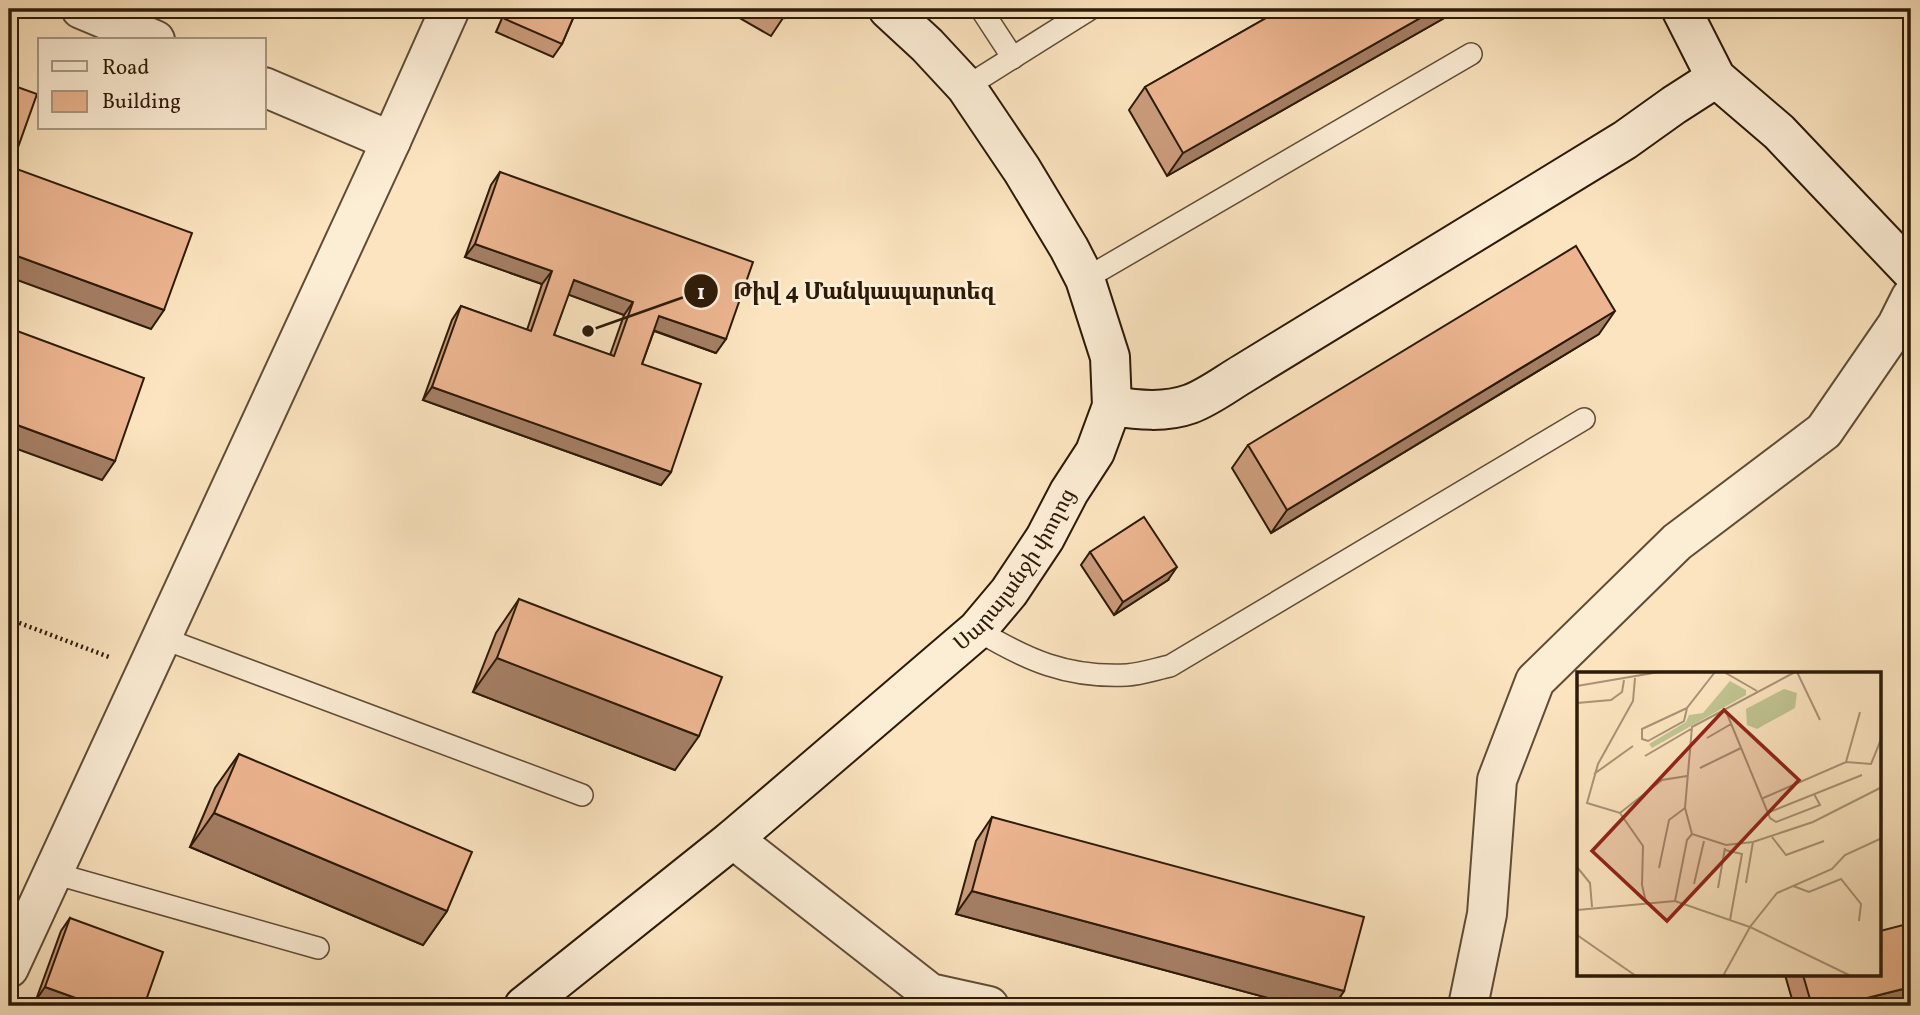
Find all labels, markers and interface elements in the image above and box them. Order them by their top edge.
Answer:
legend [38,38,266,130]
text: Road [102,54,149,83]
text: Building [102,88,181,117]
callout: Թիվ 4 Մանկապարտեզ [684,269,1009,313]
text: Թիվ 4 Մանկապարտեզ [733,277,996,309]
text: 1 [697,279,705,308]
street label: Սարալանջի փողոց [948,484,1083,658]
inset map [1577,672,1882,976]

